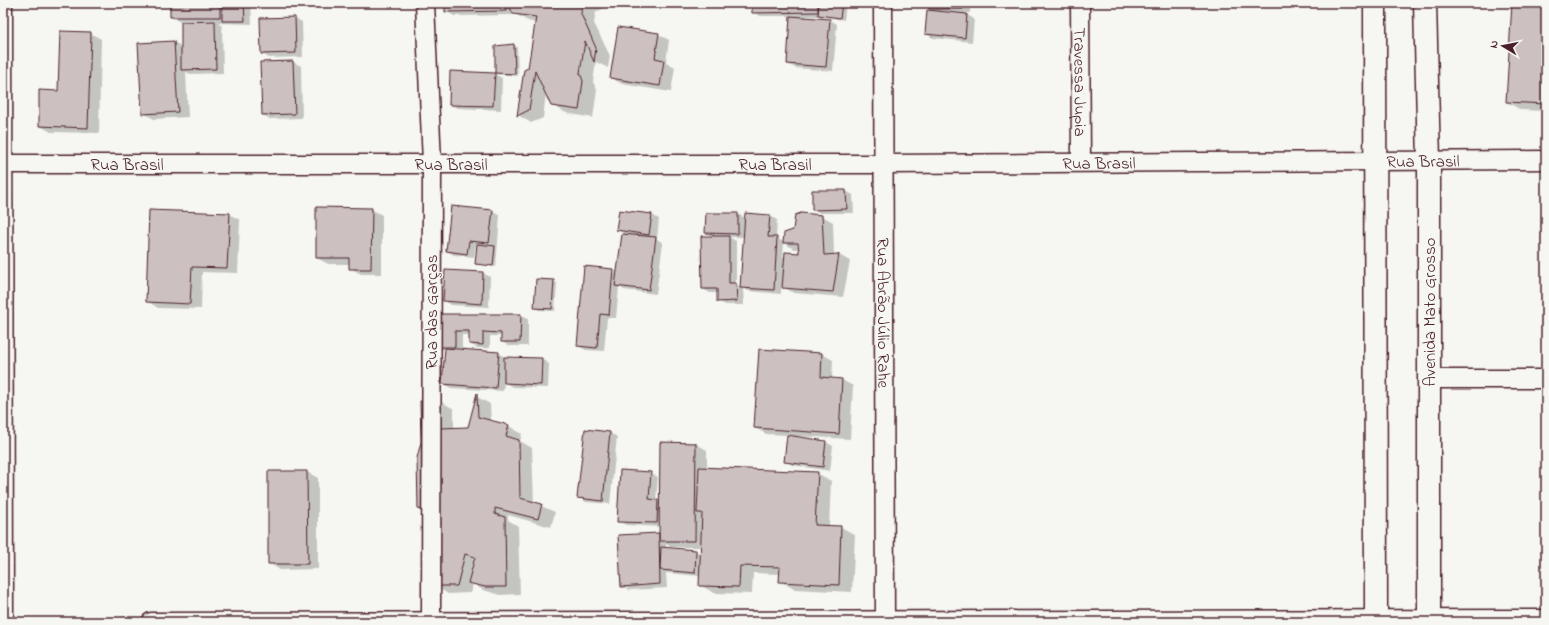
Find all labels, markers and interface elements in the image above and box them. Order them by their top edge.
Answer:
north arrow [1483,26,1523,66]
street label: Travessa Jupia [1066,27,1092,137]
text: N [1486,39,1503,49]
street label: Rua Brasil [1386,150,1460,175]
street label: Rua Brasil [1062,151,1136,177]
street label: Rua Brasil [90,153,164,178]
street label: Rua Brasil [414,153,488,178]
street label: Rua Brasil [738,153,812,178]
street label: Avenida Mato Grosso [1418,237,1443,386]
street label: Rua Abrão Júlio Rahe [870,238,895,389]
street label: Rua das Garças [420,255,445,369]

